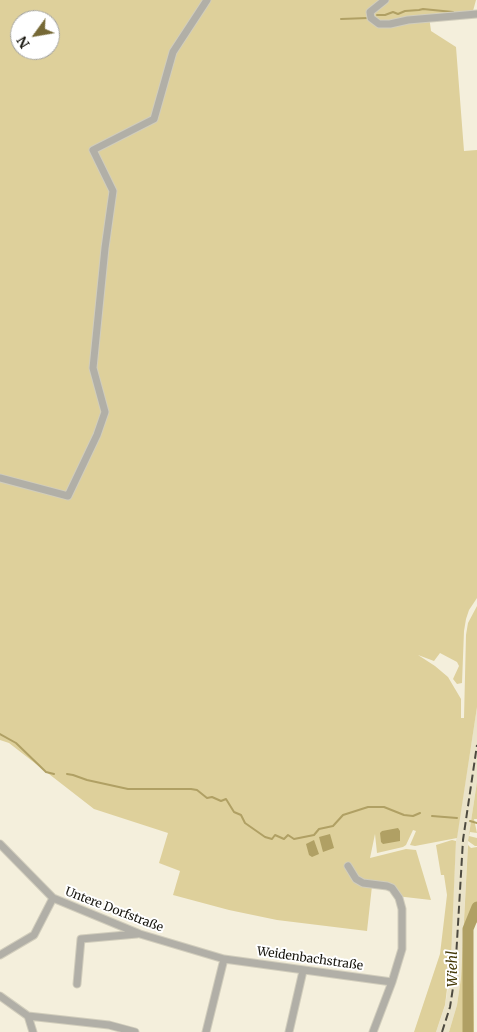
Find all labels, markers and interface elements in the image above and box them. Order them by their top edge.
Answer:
north arrow [10,10,60,60]
text: N [13,33,34,52]
street label: Untere Dorfstraße [63,885,165,935]
street label: Weidenbachstraße [256,944,364,974]
water label: Wiehl [445,951,461,987]

